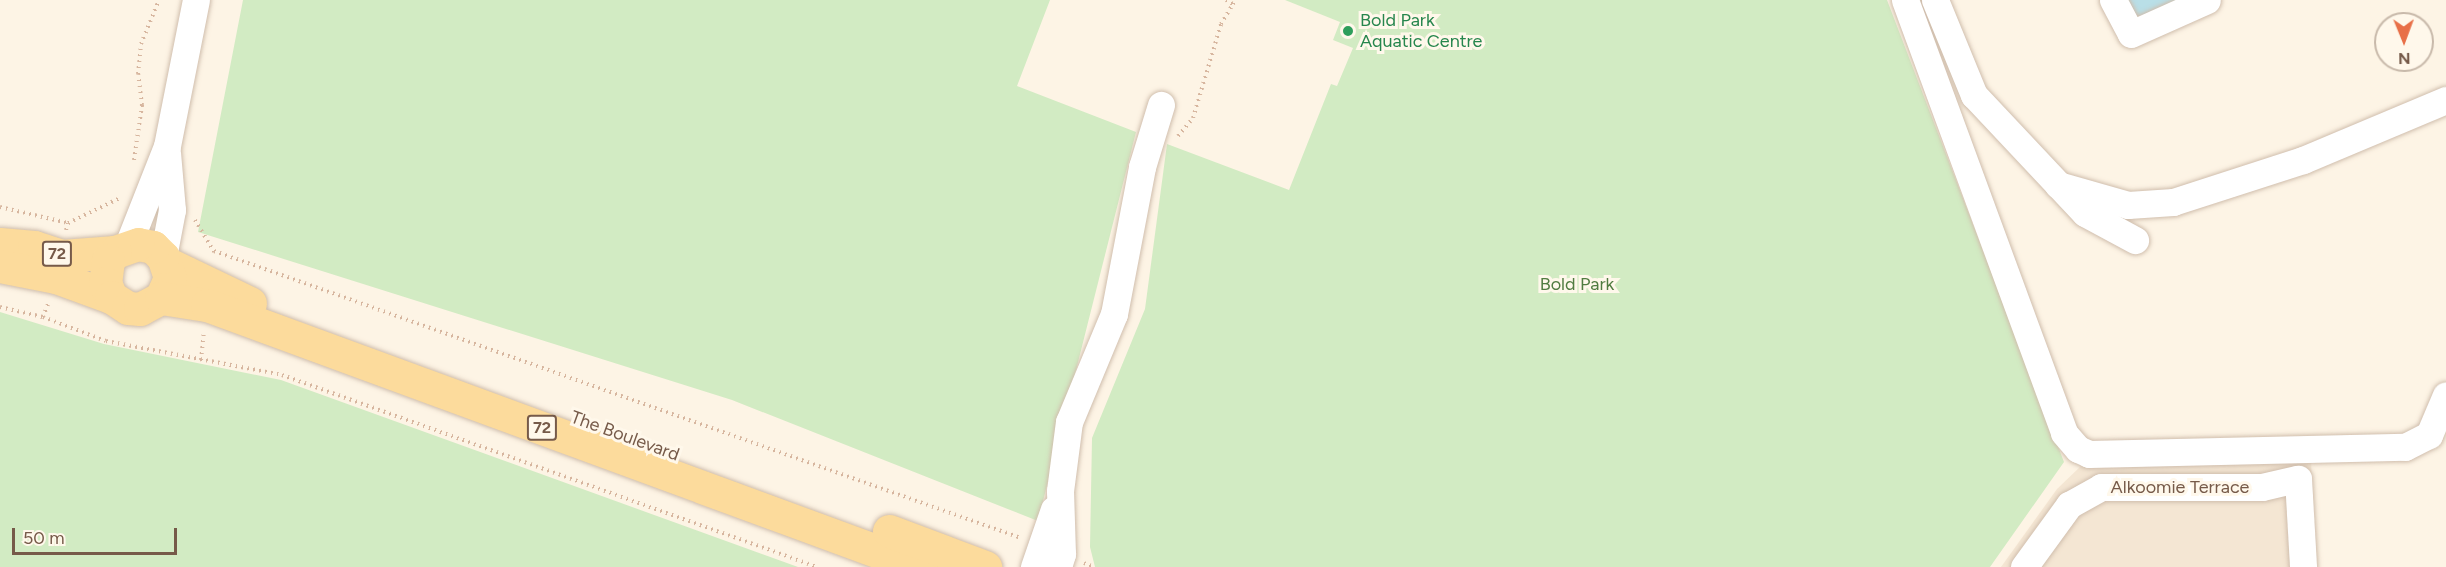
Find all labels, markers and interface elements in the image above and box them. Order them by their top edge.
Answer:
place label: Bold Park Aquatic Centre [1360,10,1482,52]
north arrow [2374,12,2434,72]
marker: Bold Park Aquatic Centre [1341,24,1355,38]
text: N [2398,49,2411,68]
road number: 72 [40,241,74,267]
park label: Bold Park [1540,273,1614,295]
street label: The Boulevard [568,406,682,466]
road number: 72 [526,415,558,441]
street label: Alkoomie Terrace [2111,476,2249,498]
scale bar [15,516,180,554]
text: 50 m [23,527,65,549]

